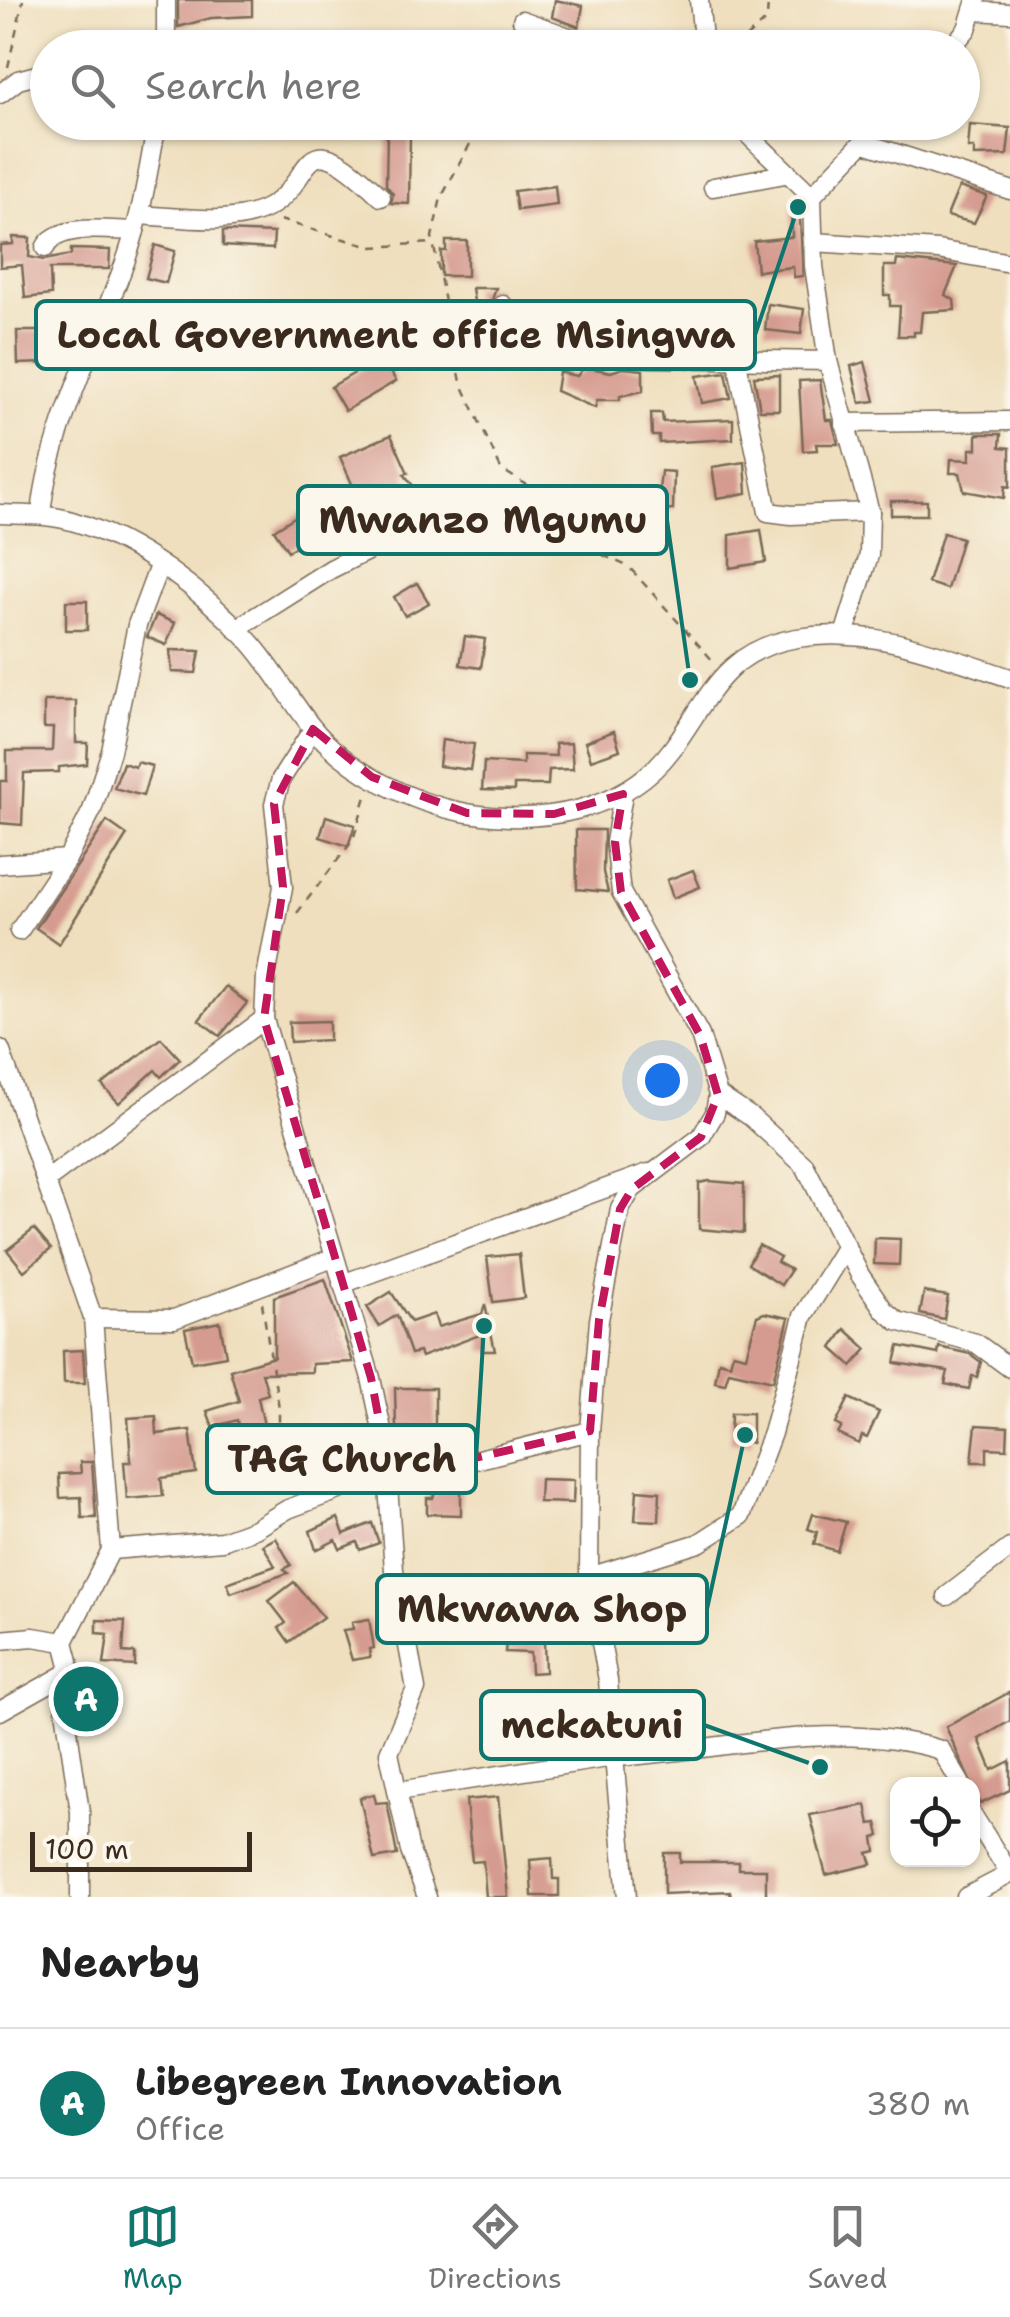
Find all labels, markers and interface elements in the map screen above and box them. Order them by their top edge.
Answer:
search box [30,30,980,140]
icon: search [65,58,120,113]
text: Search here [145,60,362,111]
callout: Local Government office Msingwa [36,301,755,369]
text: Local Government office Msingwa [57,309,735,360]
callout: Mwanzo Mgumu [298,486,667,554]
text: Mwanzo Mgumu [318,494,648,545]
your location [637,1055,688,1106]
callout: TAG Church [207,1425,476,1493]
text: TAG Church [227,1433,457,1484]
callout: Mkwawa Shop [377,1575,707,1643]
text: Mkwawa Shop [397,1583,687,1634]
pin: A [54,1662,118,1736]
callout: mckatuni [481,1691,704,1759]
text: mckatuni [501,1699,683,1750]
map controls [890,1777,980,1867]
button: locate [890,1777,980,1867]
scale bar [30,1827,252,1872]
text: 100 m [45,1830,129,1868]
text: Nearby [40,1934,200,1990]
text: Libegreen Innovation [135,2056,562,2107]
text: A [60,2082,85,2125]
text: 380 m [866,2082,970,2125]
text: Office [135,2107,225,2150]
tab: Map [123,2199,183,2297]
tab: Directions [428,2199,562,2297]
tab: Saved [808,2199,887,2297]

